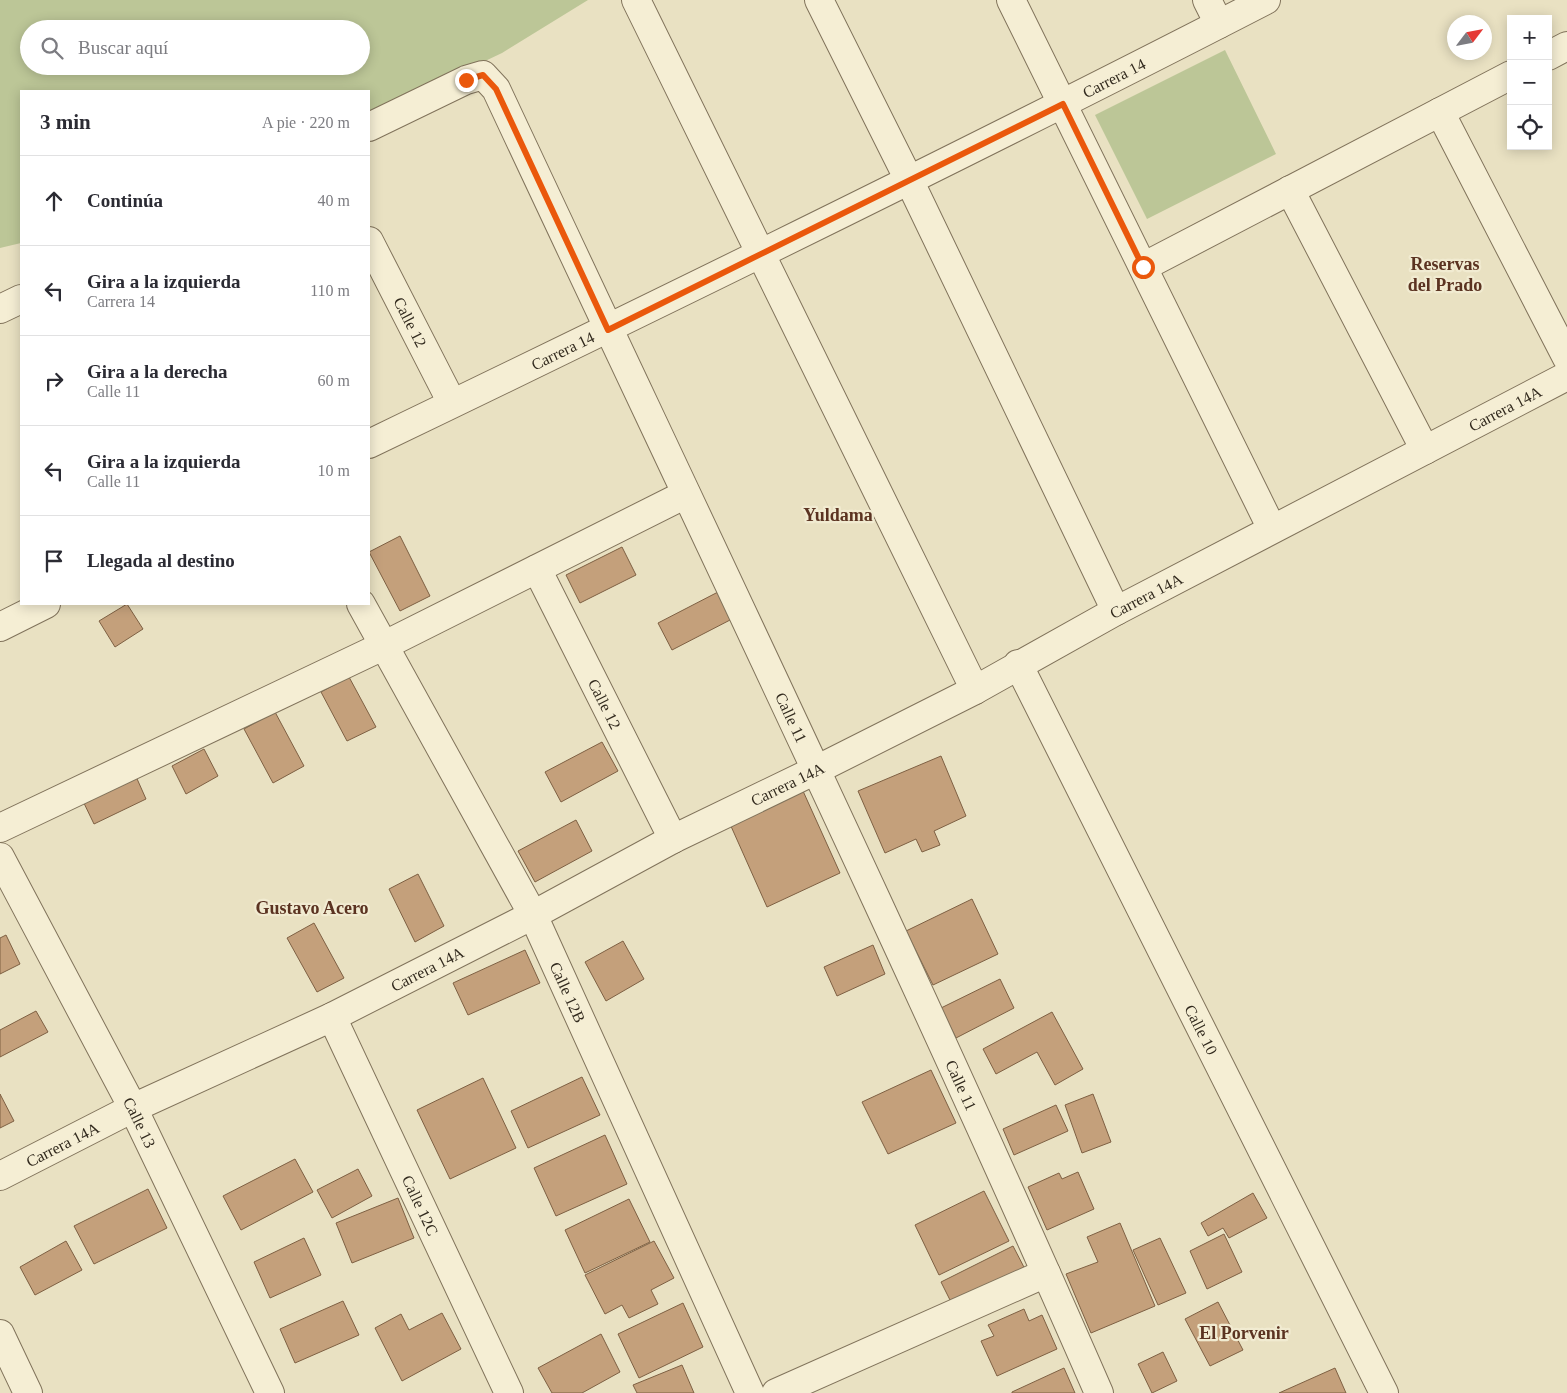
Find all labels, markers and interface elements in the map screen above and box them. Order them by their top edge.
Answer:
north arrow [1447,15,1492,60]
map controls [1507,15,1552,150]
button: + [1507,15,1552,60]
search box [20,20,370,75]
icon: search [38,34,66,62]
text: Buscar aquí [78,37,168,58]
street label: Carrera 14 [1080,55,1148,101]
button: − [1507,60,1552,105]
route end [455,69,478,92]
button: locate [1507,105,1552,150]
text: 3 min [40,110,91,134]
text: A pie · 220 m [262,114,350,131]
icon: ahead [40,187,68,215]
text: Continúa [87,190,163,211]
text: 40 m [318,192,350,209]
district label: Reservas del Prado [1408,254,1482,295]
route start [1132,256,1155,279]
text: Gira a la izquierda [87,271,241,292]
icon: left [40,277,68,305]
text: 110 m [310,282,350,299]
text: Carrera 14 [87,293,155,310]
street label: Calle 12 [390,294,430,350]
street label: Carrera 14 [529,328,597,373]
text: Gira a la derecha [87,361,228,382]
icon: right [40,367,68,395]
text: 60 m [318,372,350,389]
text: Calle 11 [87,383,140,400]
street label: Carrera 14A [1466,383,1545,435]
text: Gira a la izquierda [87,451,241,472]
icon: left [40,457,68,485]
text: 10 m [318,462,350,479]
text: Calle 11 [87,473,140,490]
district label: Yuldama [803,505,873,525]
icon: arrive [40,547,68,575]
text: Llegada al destino [87,550,235,571]
street label: Carrera 14A [1107,570,1186,622]
street label: Calle 12 [585,676,624,732]
street label: Calle 11 [772,690,810,745]
street label: Carrera 14A [748,759,828,809]
district label: Gustavo Acero [255,898,369,918]
street label: Carrera 14A [388,943,467,995]
street label: Calle 12B [546,959,589,1025]
street label: Calle 10 [1181,1002,1221,1058]
street label: Calle 11 [942,1057,980,1113]
street label: Calle 13 [120,1095,159,1151]
street label: Carrera 14A [23,1119,102,1170]
street label: Calle 12C [399,1173,442,1238]
district label: El Porvenir [1199,1323,1289,1343]

